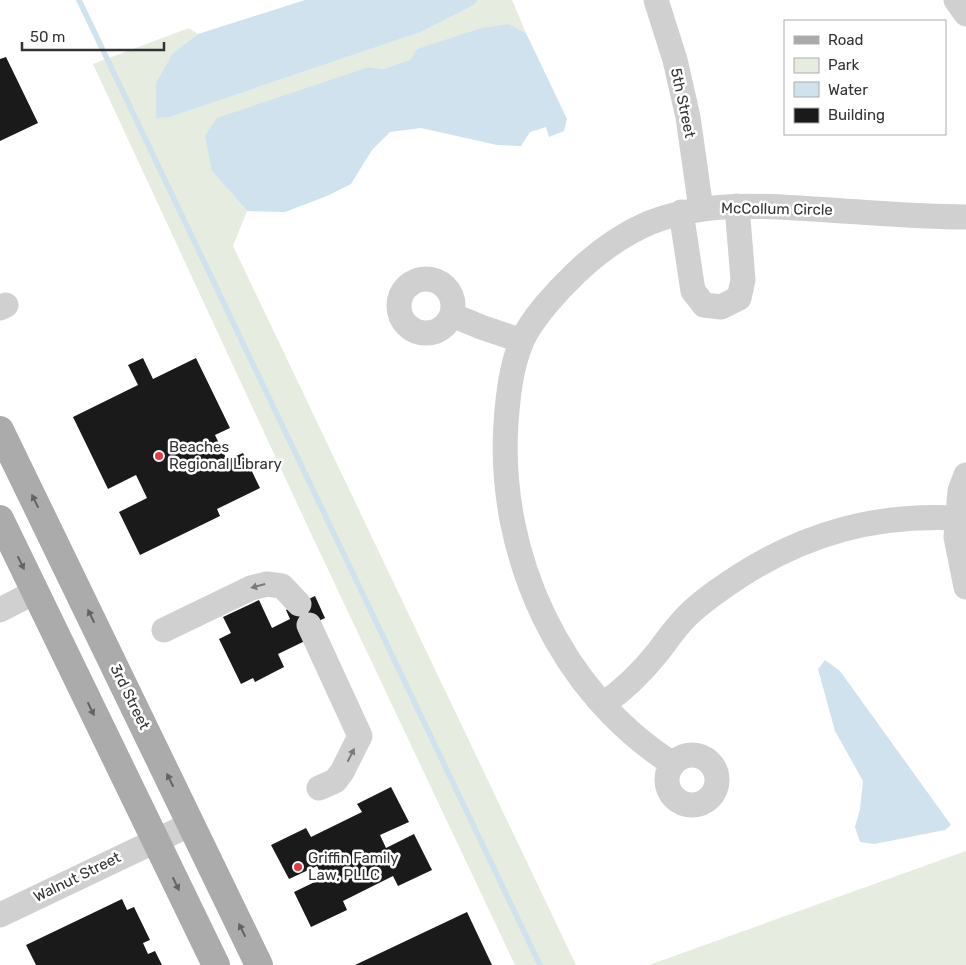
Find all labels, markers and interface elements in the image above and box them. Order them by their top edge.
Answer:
scale bar [22,20,165,52]
legend [784,20,946,135]
text: 50 m [30,28,65,46]
text: Road [828,31,864,49]
text: Park [828,56,859,74]
street label: 5th Street [667,66,699,140]
text: Water [828,81,868,99]
text: Building [828,106,885,124]
street label: McCollum Circle [721,199,833,219]
place label: Beaches Regional Library [169,438,282,473]
marker: Beaches Regional Library [153,450,165,462]
one-way arrow [31,494,39,509]
one-way arrow [17,555,25,570]
one-way arrow [251,582,266,590]
one-way arrow [87,609,95,623]
street label: 3rd Street [106,661,154,733]
one-way arrow [88,702,96,716]
one-way arrow [347,747,355,762]
one-way arrow [166,773,174,787]
street label: Walnut Street [31,848,124,906]
place label: Griffin Family Law, PLLC [308,849,399,884]
marker: Griffin Family Law, PLLC [292,861,304,873]
one-way arrow [172,877,180,891]
one-way arrow [237,923,245,937]

